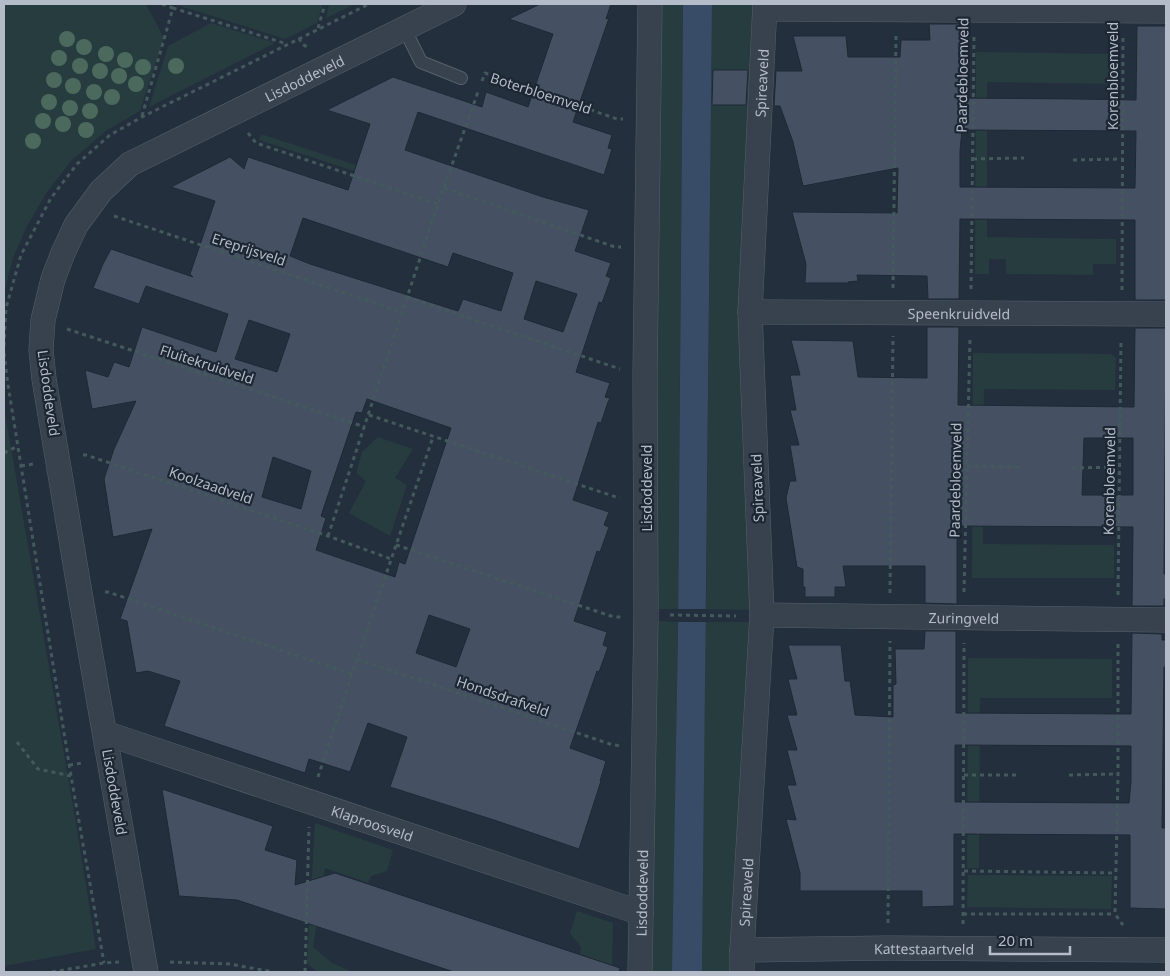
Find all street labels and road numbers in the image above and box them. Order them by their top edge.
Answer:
street label: Paardebloemveld [951,17,973,133]
street label: Korenbloemveld [1103,22,1122,130]
street label: Spireaveld [750,48,772,118]
street label: Lisdoddeveld [261,50,347,106]
street label: Boterbloemveld [488,68,594,118]
street label: Ereprijsveld [210,228,288,270]
street label: Speenkruidveld [908,303,1010,323]
street label: Fluitekruidveld [158,340,256,388]
street label: Lisdoddeveld [34,349,64,437]
street label: Paardebloemveld [944,422,966,538]
street label: Korenbloemveld [1099,427,1119,535]
street label: Lisdoddeveld [637,445,656,531]
street label: Spireaveld [746,453,768,523]
street label: Koolzaadveld [167,462,255,508]
street label: Zuringveld [929,608,999,627]
street label: Hondsdrafveld [454,671,552,721]
street label: Lisdoddeveld [98,748,132,836]
street label: Klaproosveld [329,800,416,845]
street label: Lisdoddeveld [631,849,652,937]
street label: Spireaveld [734,857,757,927]
street label: Kattestaartveld [874,938,974,958]

